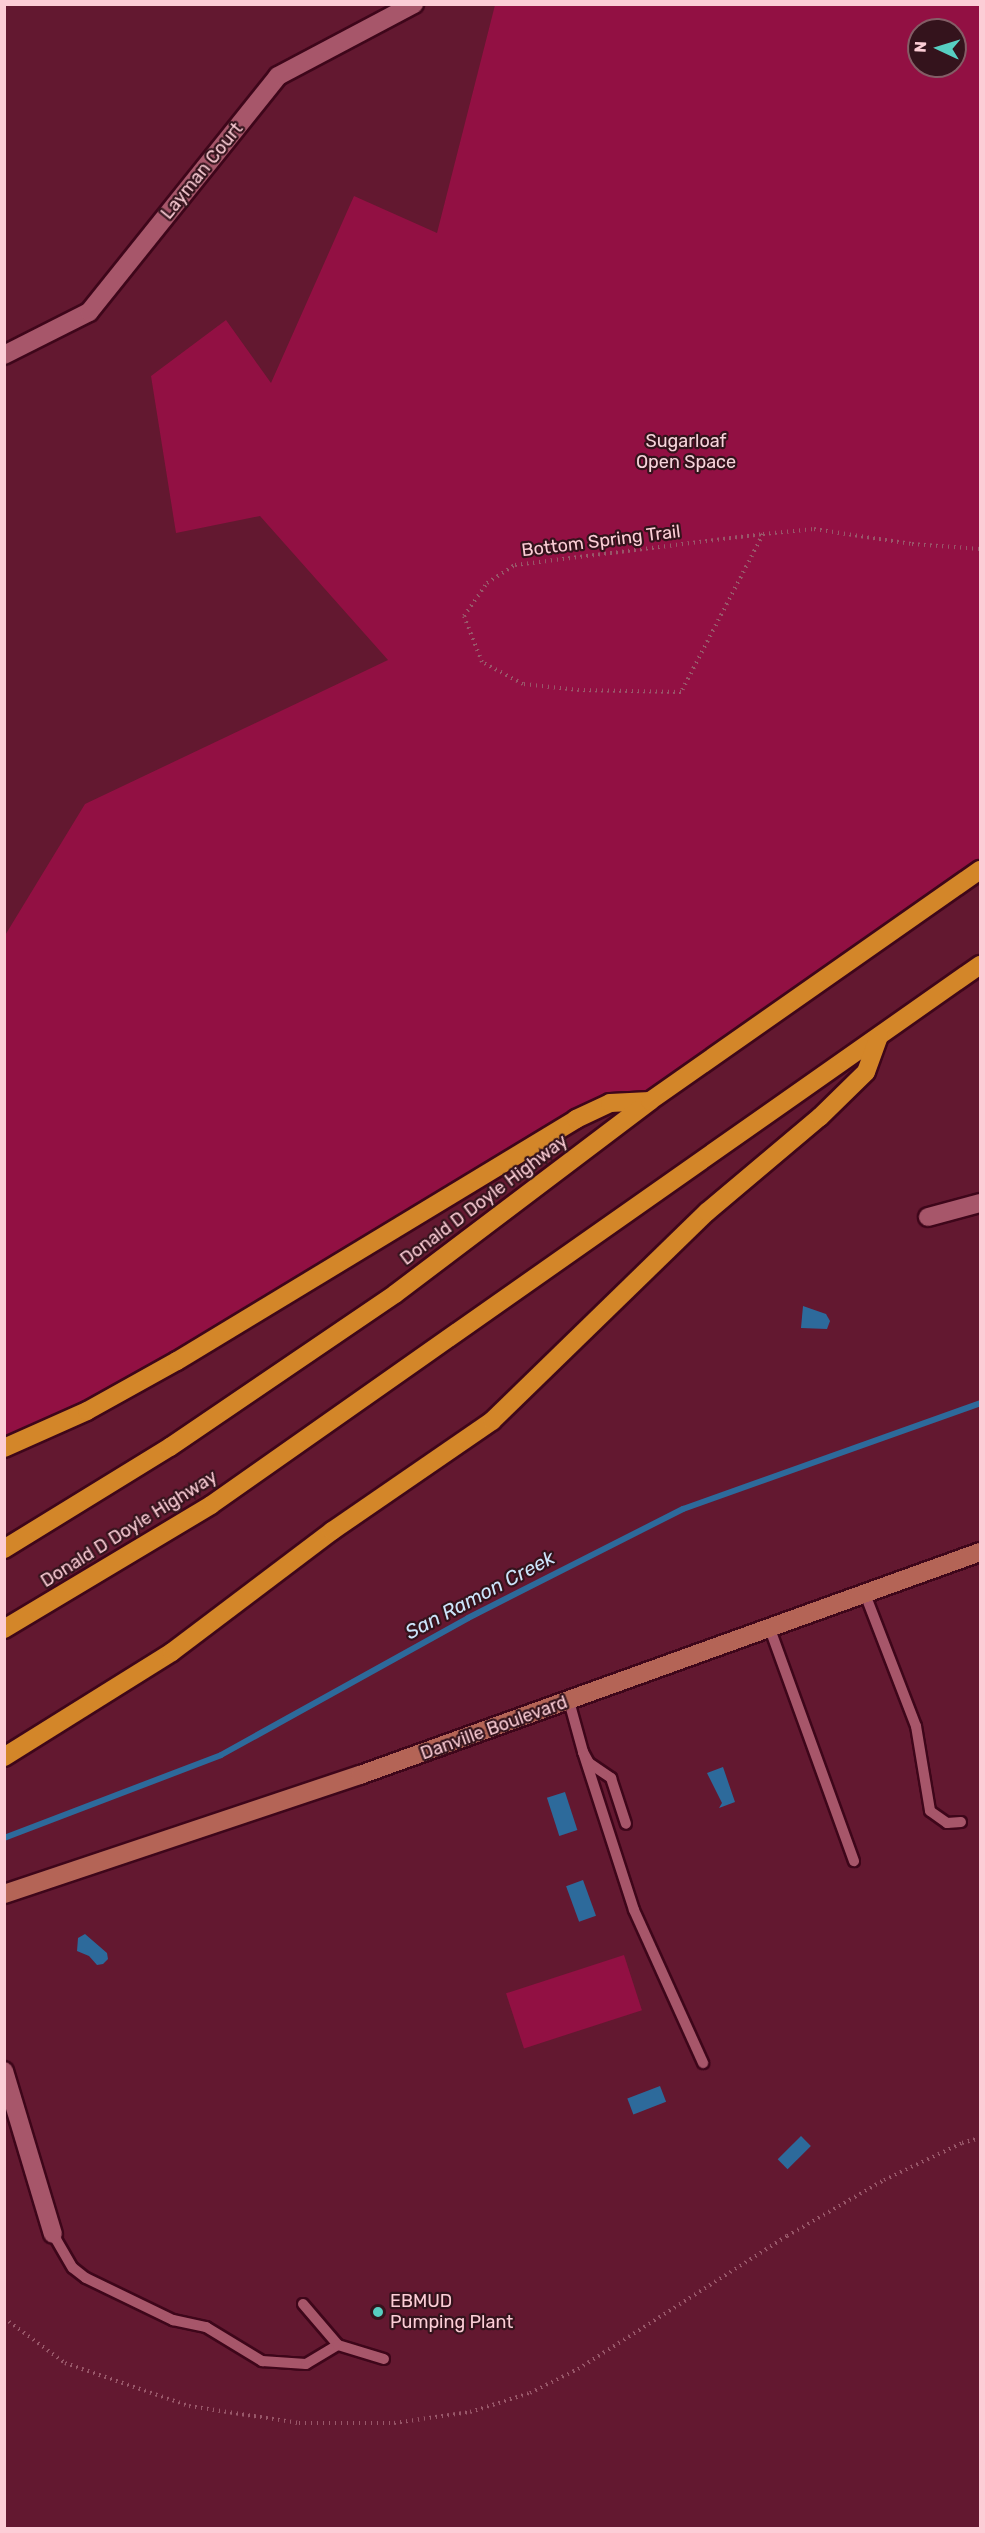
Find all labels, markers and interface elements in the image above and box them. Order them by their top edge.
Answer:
north arrow [907,18,967,78]
text: N [911,40,930,53]
street label: Layman Court [156,118,248,224]
park label: Sugarloaf Open Space [636,431,736,474]
street label: Bottom Spring Trail [520,520,682,562]
street label: Donald D Doyle Highway [396,1130,572,1270]
street label: Donald D Doyle Highway [37,1466,221,1592]
water label: San Ramon Creek [401,1545,559,1645]
street label: Danville Boulevard [418,1691,570,1765]
place label: EBMUD Pumping Plant [390,2291,513,2334]
marker: EBMUD Pumping Plant [371,2305,385,2319]

